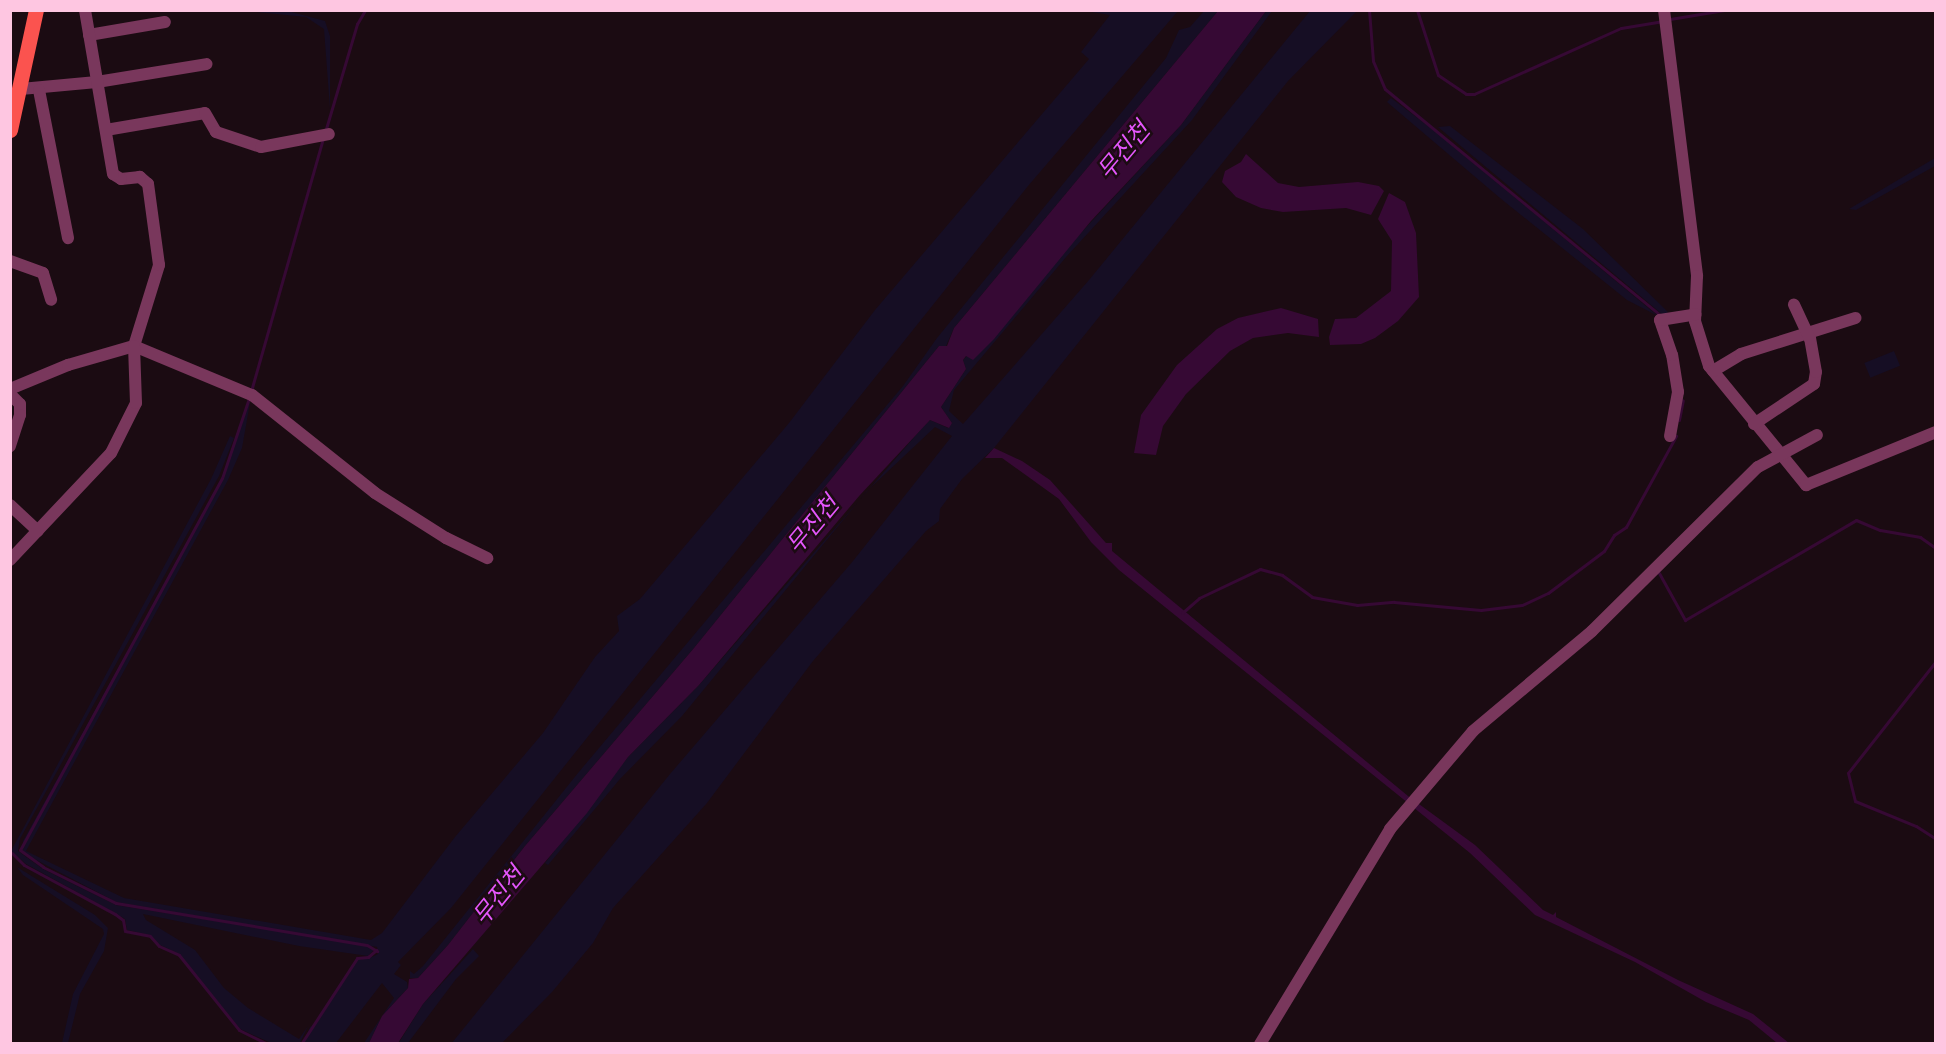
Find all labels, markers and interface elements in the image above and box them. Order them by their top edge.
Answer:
water label: 무진천 [1093,117,1157,187]
water label: 무진천 [782,491,846,561]
water label: 무진천 [468,862,532,932]

